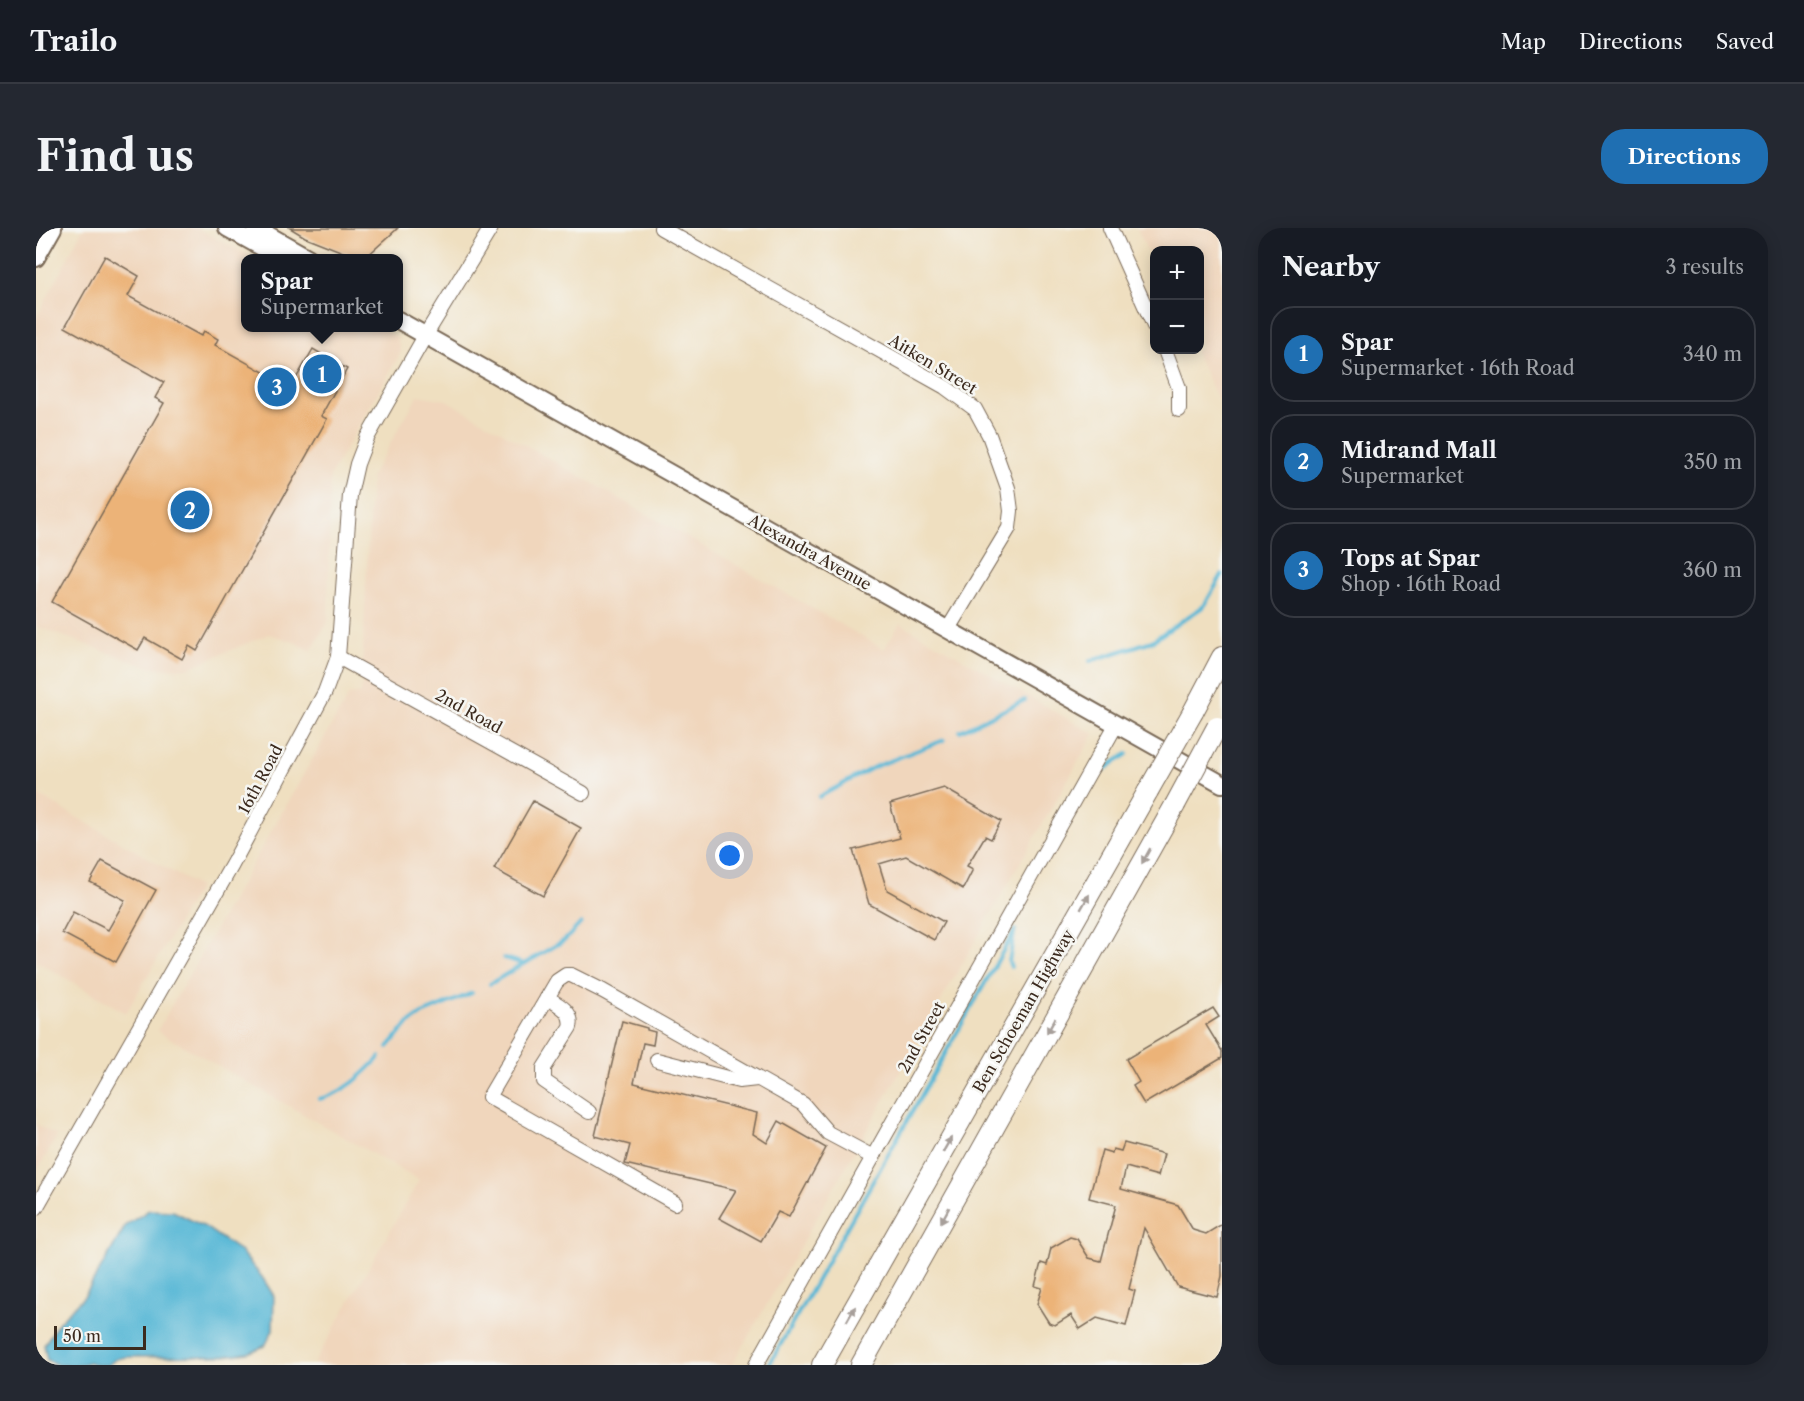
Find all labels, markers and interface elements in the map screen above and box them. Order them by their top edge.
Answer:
text: Trailo [30,24,117,58]
text: Map [1501,29,1546,54]
text: Directions [1579,29,1683,54]
text: Saved [1716,29,1774,54]
button: Directions [1601,129,1768,184]
text: Find us [36,130,194,182]
map controls [1150,246,1204,354]
button: + [1150,246,1204,300]
text: Nearby [1282,251,1380,283]
popup [241,254,403,332]
text: 3 results [1666,255,1744,279]
text: Spar [261,268,313,295]
text: Supermarket [261,295,383,319]
button: − [1150,300,1204,354]
street label: Aitken Street [884,329,981,398]
text: Spar [1341,329,1393,356]
text: 1 [1299,342,1308,366]
text: 340 m [1683,342,1742,366]
pin: 1 [302,352,342,396]
text: Supermarket · 16th Road [1341,356,1575,380]
pin: 3 [258,364,296,410]
text: Midrand Mall [1341,437,1497,464]
text: 2 [1298,450,1309,474]
text: 350 m [1684,450,1742,474]
text: Supermarket [1341,464,1464,488]
pin: 2 [170,488,210,532]
street label: Alexandra Avenue [744,509,875,594]
text: Tops at Spar [1341,545,1480,572]
text: 3 [1298,558,1309,582]
text: 360 m [1683,558,1742,582]
text: Shop · 16th Road [1341,572,1501,596]
street label: 2nd Road [432,685,506,738]
street label: 16th Road [233,741,287,817]
your location [715,841,744,870]
one-way arrow [1141,848,1151,865]
one-way arrow [1080,893,1090,910]
street label: Ben Schoeman Highway [968,925,1078,1096]
street label: 2nd Street [893,997,949,1076]
one-way arrow [1046,1018,1056,1035]
one-way arrow [942,1136,952,1153]
one-way arrow [940,1207,950,1224]
one-way arrow [846,1305,856,1322]
scale bar [54,1323,146,1350]
text: 50 m [63,1326,101,1346]

